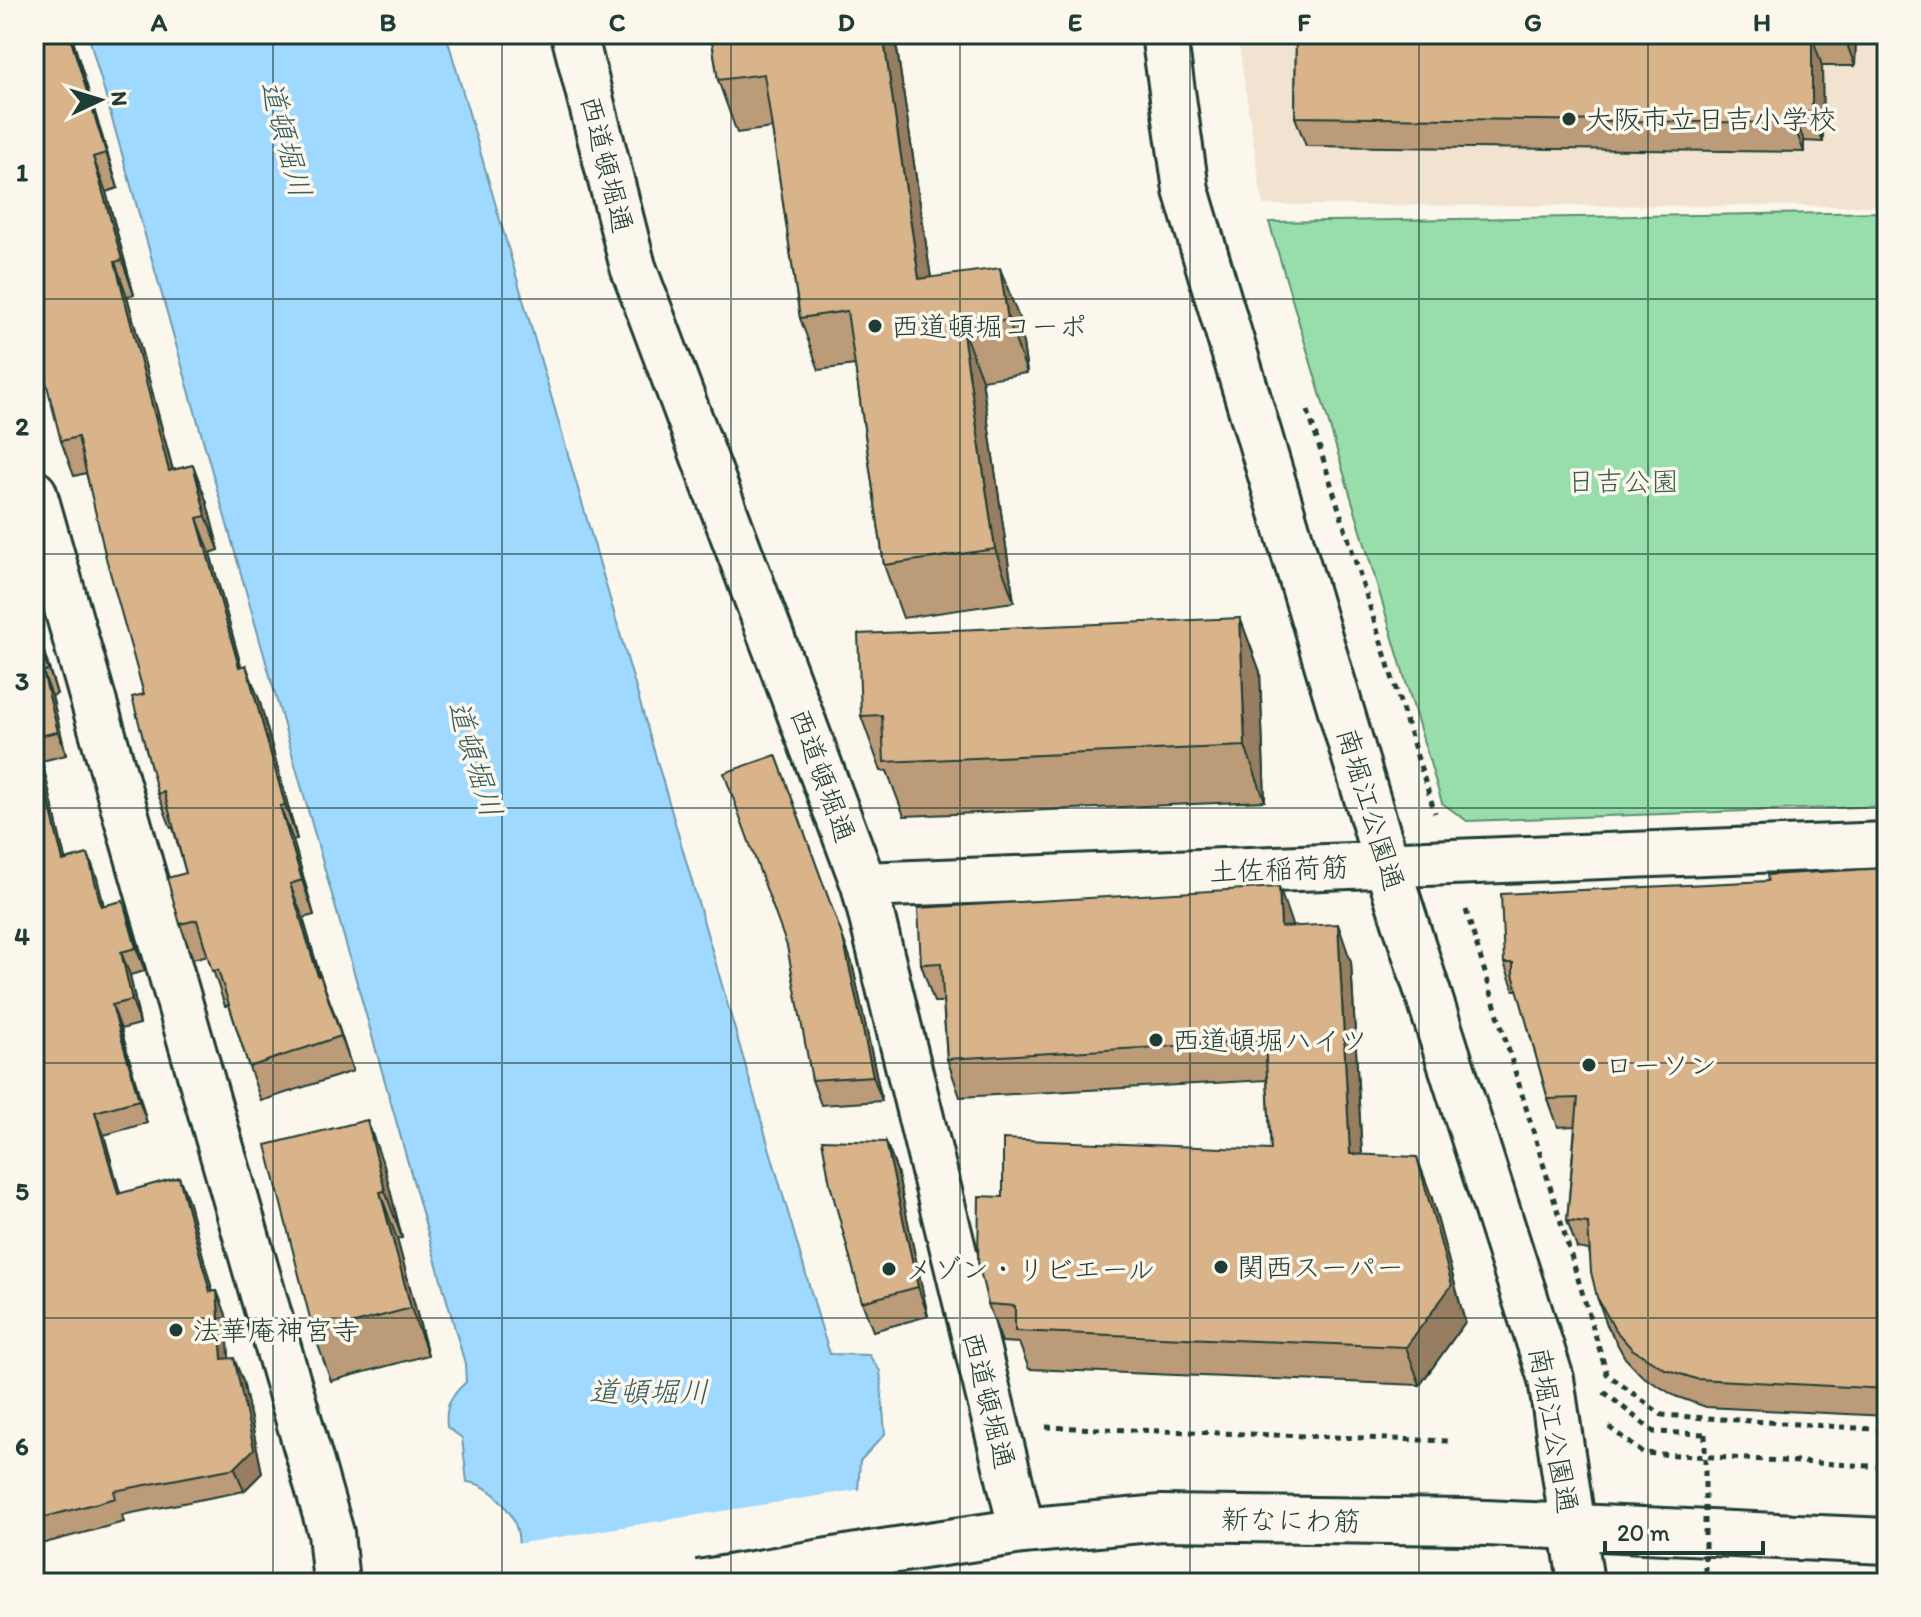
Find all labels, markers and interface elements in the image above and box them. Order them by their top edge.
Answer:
text: A [150,6,168,38]
text: B [380,6,397,38]
text: C [609,6,626,38]
text: D [837,6,855,38]
text: E [1068,6,1082,38]
text: F [1297,6,1311,38]
text: G [1524,6,1542,38]
text: H [1753,6,1771,38]
north arrow [60,60,140,140]
water label: 道頓堀川 [253,76,320,202]
text: N [105,90,133,107]
street label: 西道頓堀通 [574,92,640,236]
place label: 大阪市立日吉小学校 [1585,102,1837,136]
marker: 大阪市立日吉小学校 [1560,110,1578,128]
text: 1 [16,156,28,188]
place label: 西道頓堀コーポ [891,309,1087,343]
marker: 西道頓堀コーポ [866,317,884,335]
text: 2 [15,410,29,442]
park label: 日吉公園 [1567,464,1679,498]
text: 3 [15,665,29,697]
water label: 道頓堀川 [440,696,511,822]
street label: 西道頓堀通 [783,703,863,847]
street label: 南堀江公園通 [1330,724,1412,894]
street label: 土佐稲荷筋 [1208,850,1350,888]
text: 4 [14,920,30,952]
place label: 西道頓堀ハイツ [1172,1023,1368,1057]
marker: 西道頓堀ハイツ [1147,1031,1165,1049]
place label: ローソン [1605,1048,1717,1082]
marker: ローソン [1580,1056,1598,1074]
text: 5 [15,1175,29,1207]
place label: 関西スーパー [1237,1250,1404,1284]
place label: メゾン・リビエール [905,1252,1155,1286]
marker: 関西スーパー [1212,1258,1230,1276]
marker: メゾン・リビエール [880,1260,898,1278]
place label: 法華庵神宮寺 [192,1313,360,1347]
marker: 法華庵神宮寺 [167,1321,185,1339]
street label: 西道頓堀通 [956,1328,1022,1472]
street label: 南堀江公園通 [1523,1344,1585,1516]
water label: 道頓堀川 [589,1373,709,1410]
text: 6 [15,1430,29,1462]
street label: 新なにわ筋 [1221,1502,1361,1538]
scale bar [1605,1505,1763,1555]
text: 20 m [1617,1518,1670,1547]

